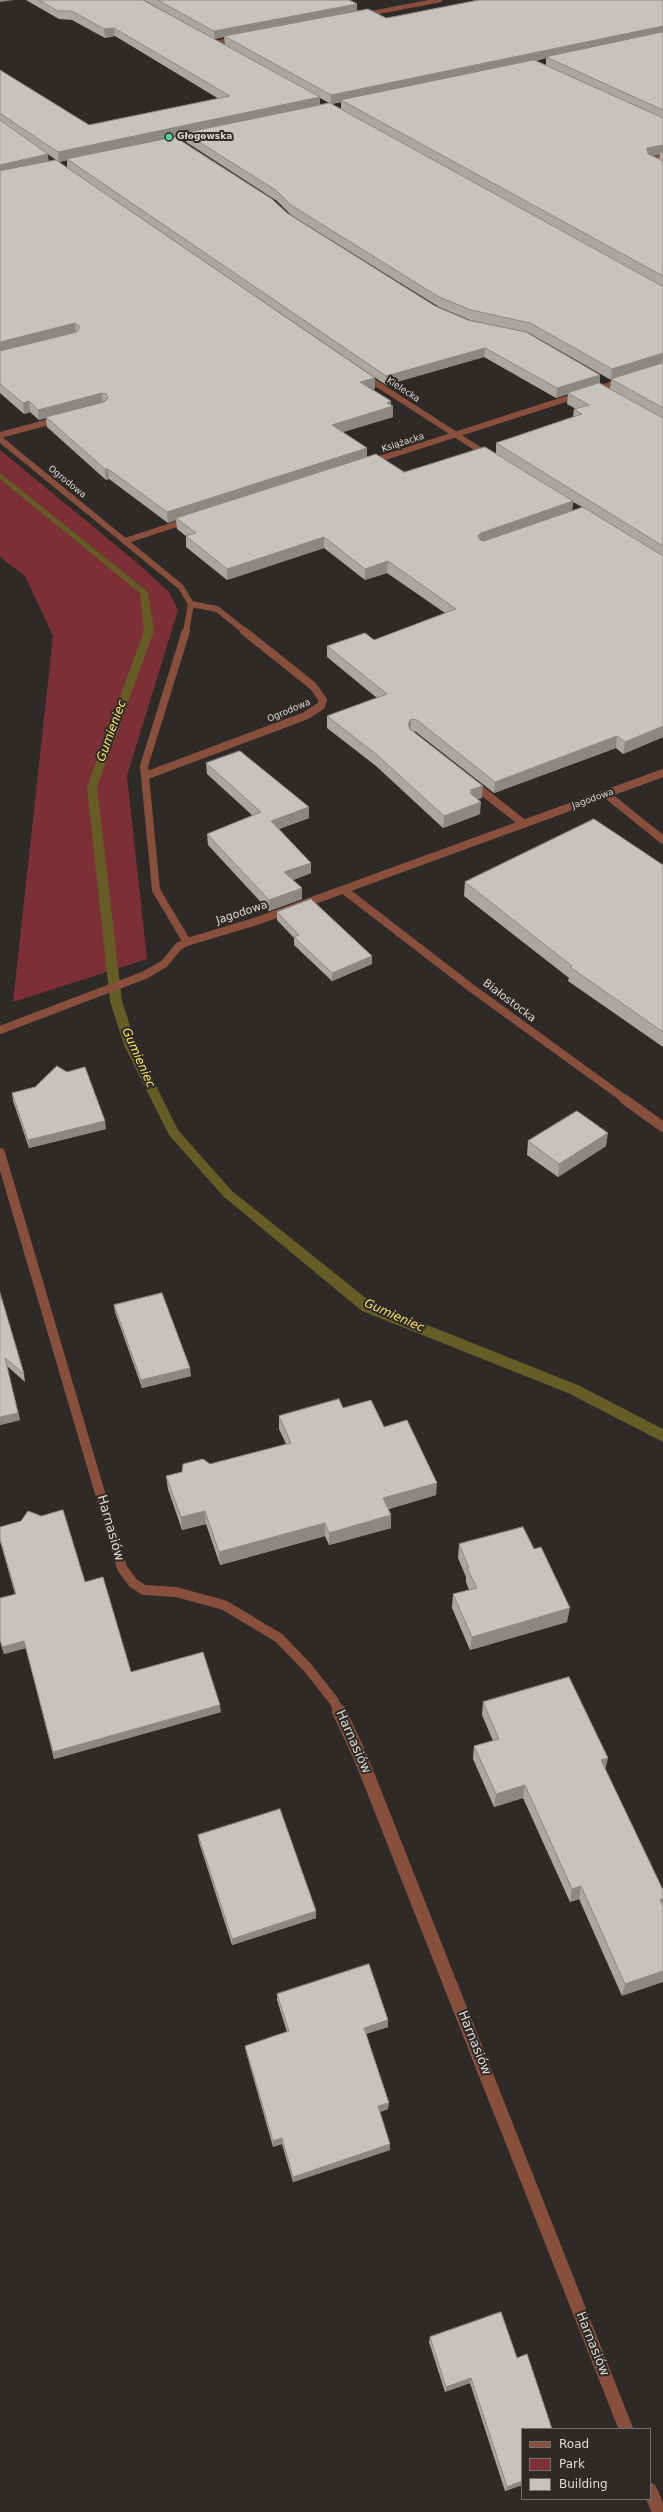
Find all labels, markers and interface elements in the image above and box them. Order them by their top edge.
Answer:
marker: Głogowska [164,132,174,142]
place label: Głogowska [177,132,232,142]
street label: Kielecka [384,375,422,405]
street label: Książacka [380,431,426,455]
street label: Ogrodowa [46,463,88,501]
street label: Ogrodowa [266,697,312,725]
water label: Gumieniec [94,698,130,764]
street label: Jagodowa [571,786,615,812]
street label: Jagodowa [215,899,269,927]
street label: Białostocka [480,977,538,1025]
water label: Gumieniec [118,1026,158,1090]
water label: Gumieniec [362,1296,426,1336]
street label: Harnasiów [93,1493,127,1563]
street label: Harnasiów [332,1708,374,1776]
street label: Harnasiów [454,2009,494,2077]
street label: Harnasiów [572,2310,612,2378]
legend [521,2428,651,2500]
text: Road [559,2437,589,2451]
text: Park [559,2457,585,2471]
text: Building [559,2477,608,2491]

